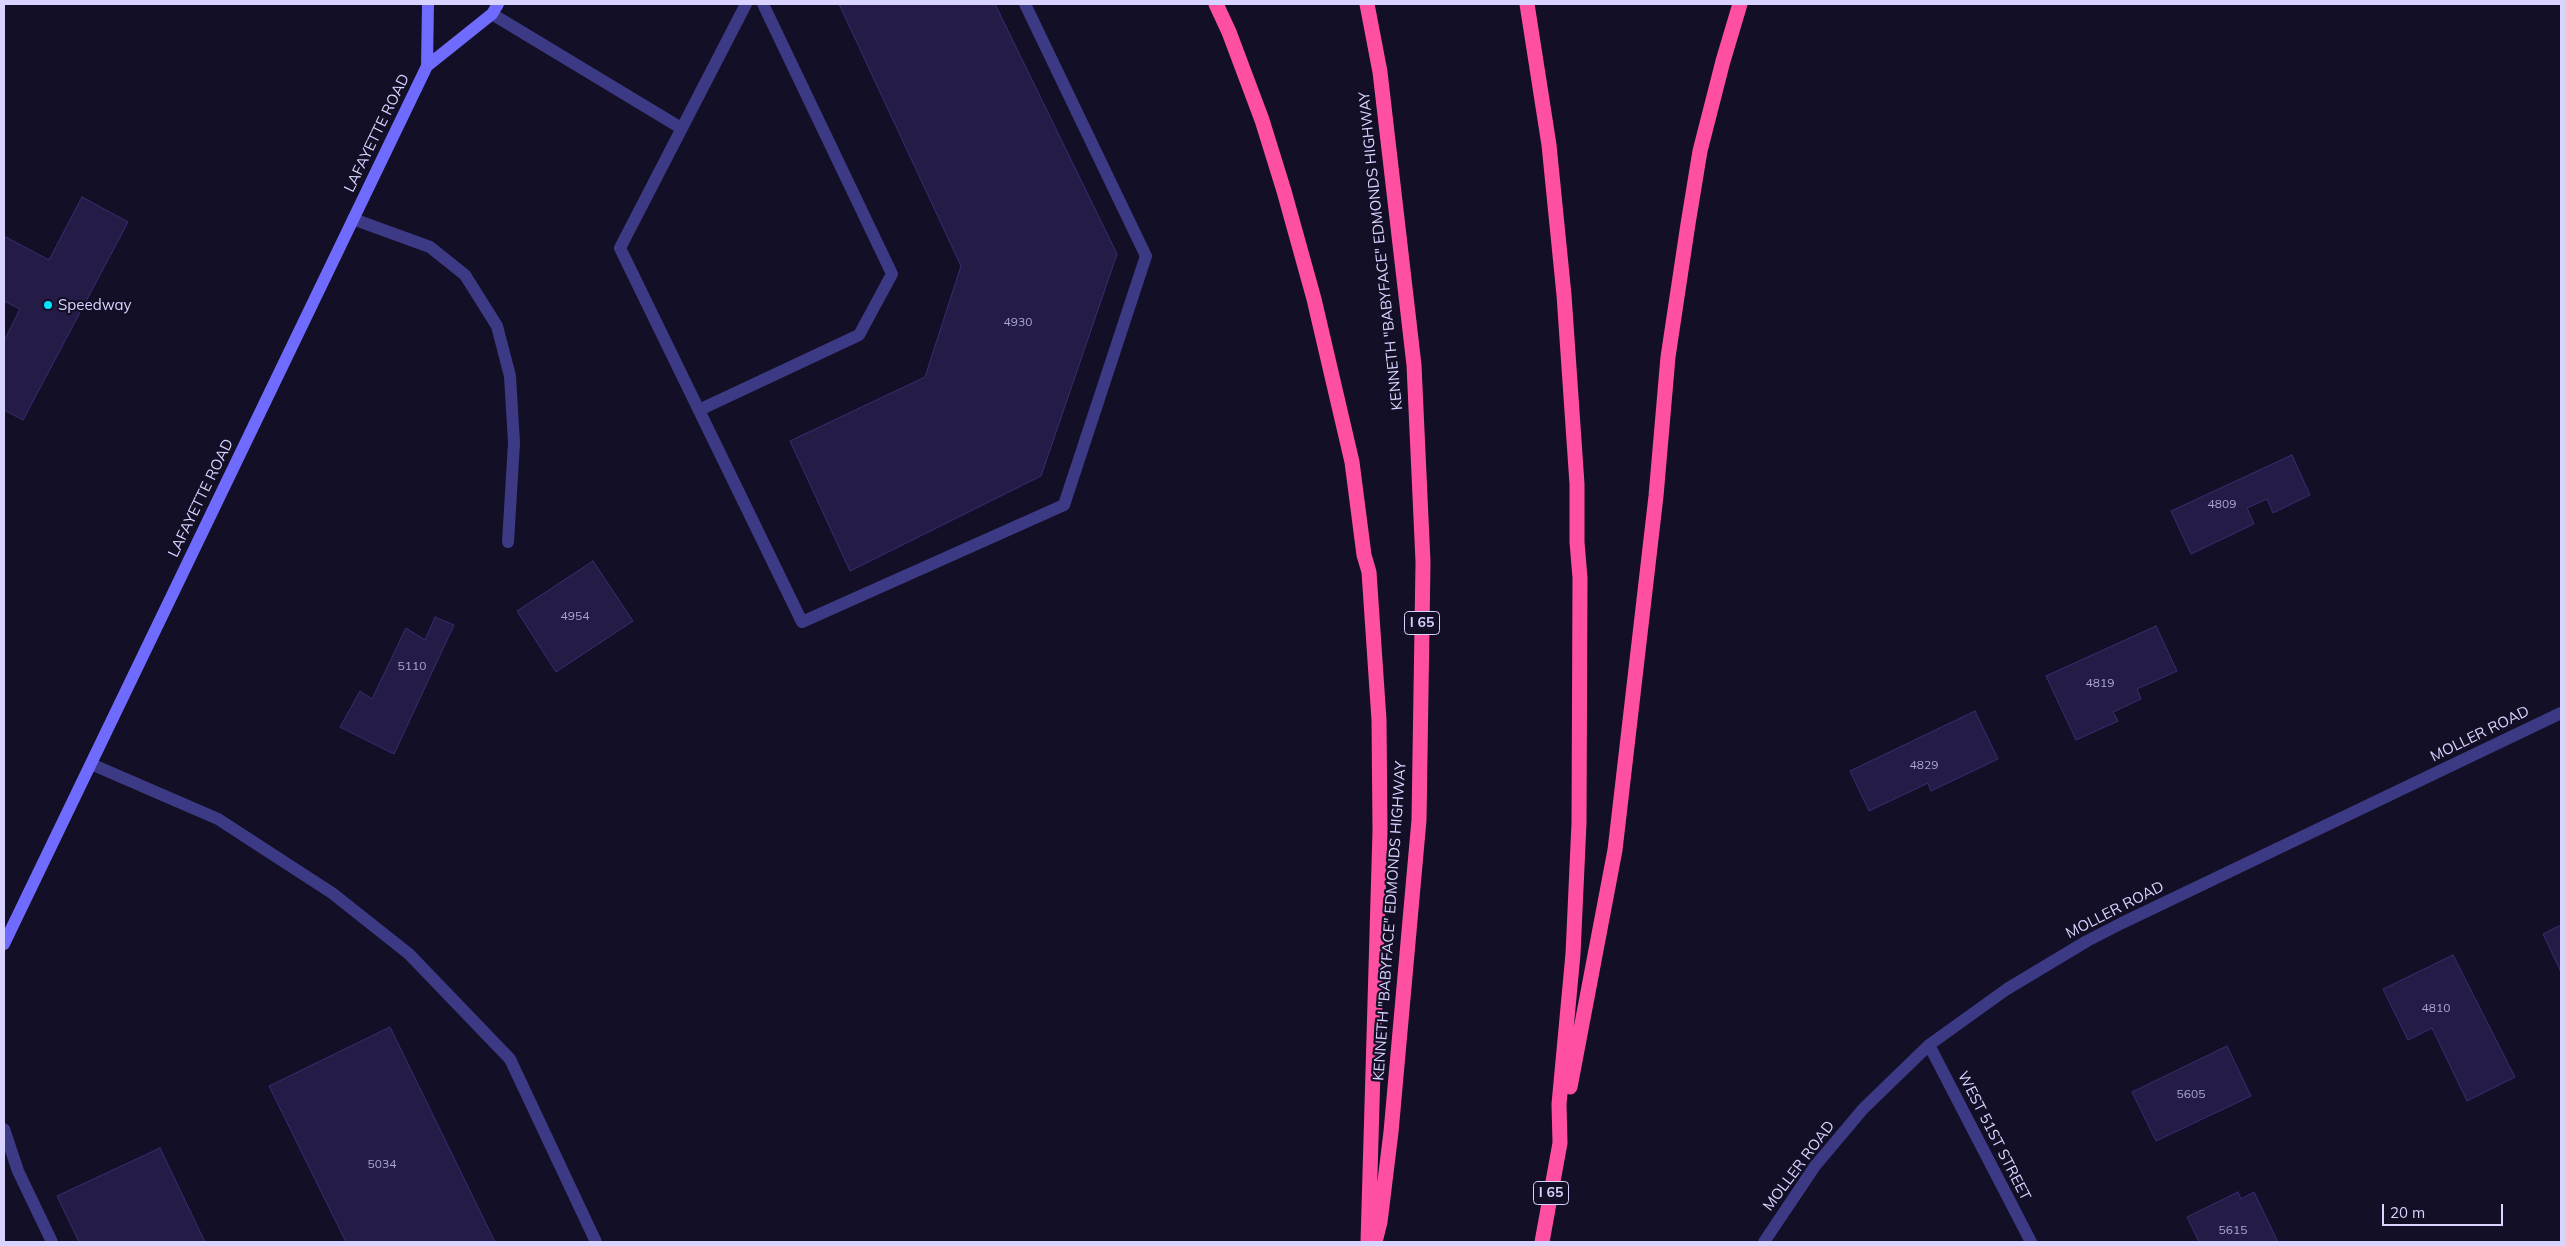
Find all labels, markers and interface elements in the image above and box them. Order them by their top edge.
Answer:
street label: LAFAYETTE ROAD [341,71,413,195]
street label: KENNETH "BABYFACE" EDMONDS HIGHWAY [1355,91,1407,411]
place label: Speedway [58,296,131,314]
marker: Speedway [42,299,54,311]
house number: 4930 [1004,315,1032,329]
street label: LAFAYETTE ROAD [165,436,237,560]
house number: 4809 [2208,497,2236,511]
house number: 4954 [561,609,589,623]
road number: I 65 [1404,612,1440,634]
house number: 5110 [398,659,426,673]
house number: 4819 [2086,676,2114,690]
street label: MOLLER ROAD [2428,702,2532,766]
house number: 4829 [1910,758,1938,772]
street label: KENNETH "BABYFACE" EDMONDS HIGHWAY [1370,761,1410,1081]
street label: MOLLER ROAD [2063,878,2167,942]
house number: 4810 [2422,1001,2450,1015]
street label: WEST 51ST STREET [1954,1068,2034,1204]
house number: 5605 [2177,1087,2205,1101]
street label: MOLLER ROAD [1759,1118,1839,1214]
house number: 5034 [368,1157,396,1171]
road number: I 65 [1534,1182,1568,1204]
scale bar [2385,1194,2506,1226]
text: 20 m [2390,1203,2425,1222]
house number: 5615 [2219,1223,2247,1237]

